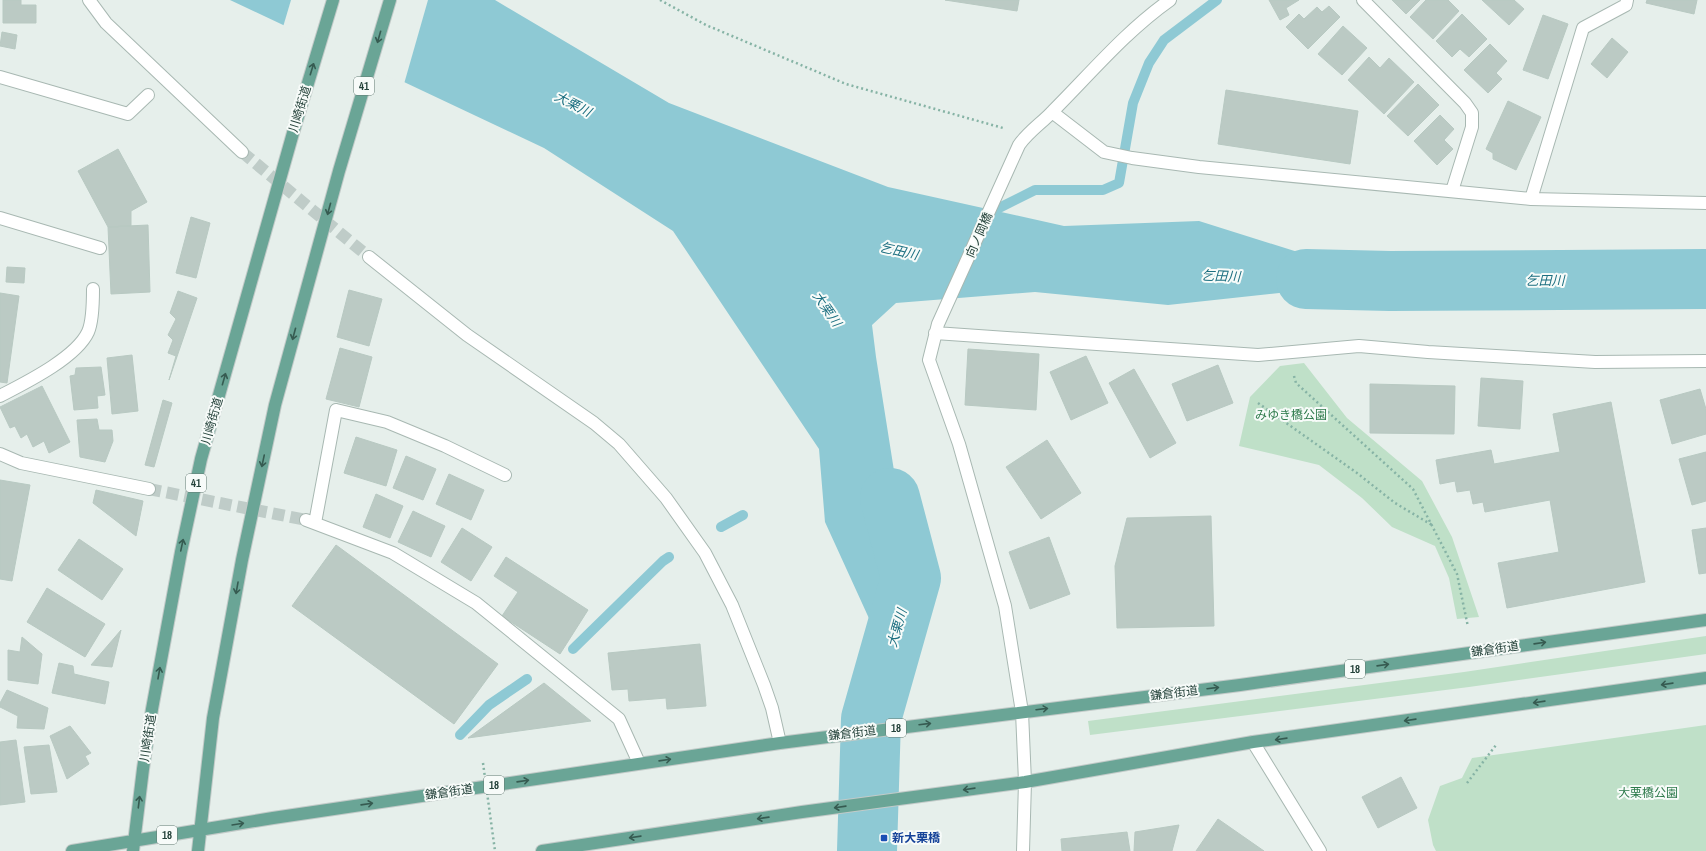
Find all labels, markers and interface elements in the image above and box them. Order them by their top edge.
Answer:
one-way arrow [375,31,382,44]
one-way arrow [309,62,316,75]
road number: 41 [354,77,374,95]
street label: 川崎街道 [285,84,315,134]
water label: 大栗川 [552,88,596,121]
one-way arrow [325,202,332,215]
street label: 向ノ岡橋 [962,210,996,260]
water label: 乞田川 [878,238,922,264]
water label: 乞田川 [1201,267,1243,285]
water label: 乞田川 [1525,272,1566,289]
water label: 大栗川 [809,288,846,331]
one-way arrow [290,328,298,341]
one-way arrow [221,372,228,385]
street label: 川崎街道 [198,396,226,446]
park label: みゆき橋公園 [1255,407,1327,423]
one-way arrow [259,454,267,467]
road number: 41 [186,474,206,492]
one-way arrow [179,539,187,552]
one-way arrow [233,581,241,594]
water label: 大栗川 [883,605,911,649]
street label: 鎌倉街道 [1470,638,1520,660]
one-way arrow [1533,639,1546,647]
road number: 18 [1345,660,1365,678]
one-way arrow [1376,661,1389,669]
one-way arrow [155,667,163,680]
one-way arrow [1661,680,1674,688]
street label: 鎌倉街道 [1149,682,1199,704]
one-way arrow [1206,684,1219,692]
one-way arrow [1533,698,1546,706]
one-way arrow [1035,705,1048,713]
street label: 川崎街道 [136,713,160,763]
one-way arrow [1404,716,1417,724]
road number: 18 [886,719,906,737]
one-way arrow [918,720,931,728]
street label: 鎌倉街道 [827,722,877,744]
one-way arrow [1275,735,1288,743]
one-way arrow [658,756,671,764]
road number: 18 [484,776,504,794]
one-way arrow [516,777,529,785]
street label: 鎌倉街道 [424,781,474,803]
one-way arrow [963,785,976,793]
park label: 大栗橋公園 [1618,785,1678,801]
one-way arrow [135,796,143,809]
one-way arrow [360,800,373,808]
one-way arrow [834,803,847,811]
one-way arrow [757,814,770,822]
one-way arrow [231,819,244,827]
road number: 18 [157,826,177,844]
place label: 新大栗橋 [892,830,941,846]
one-way arrow [628,833,641,841]
marker: 新大栗橋 [879,833,889,843]

